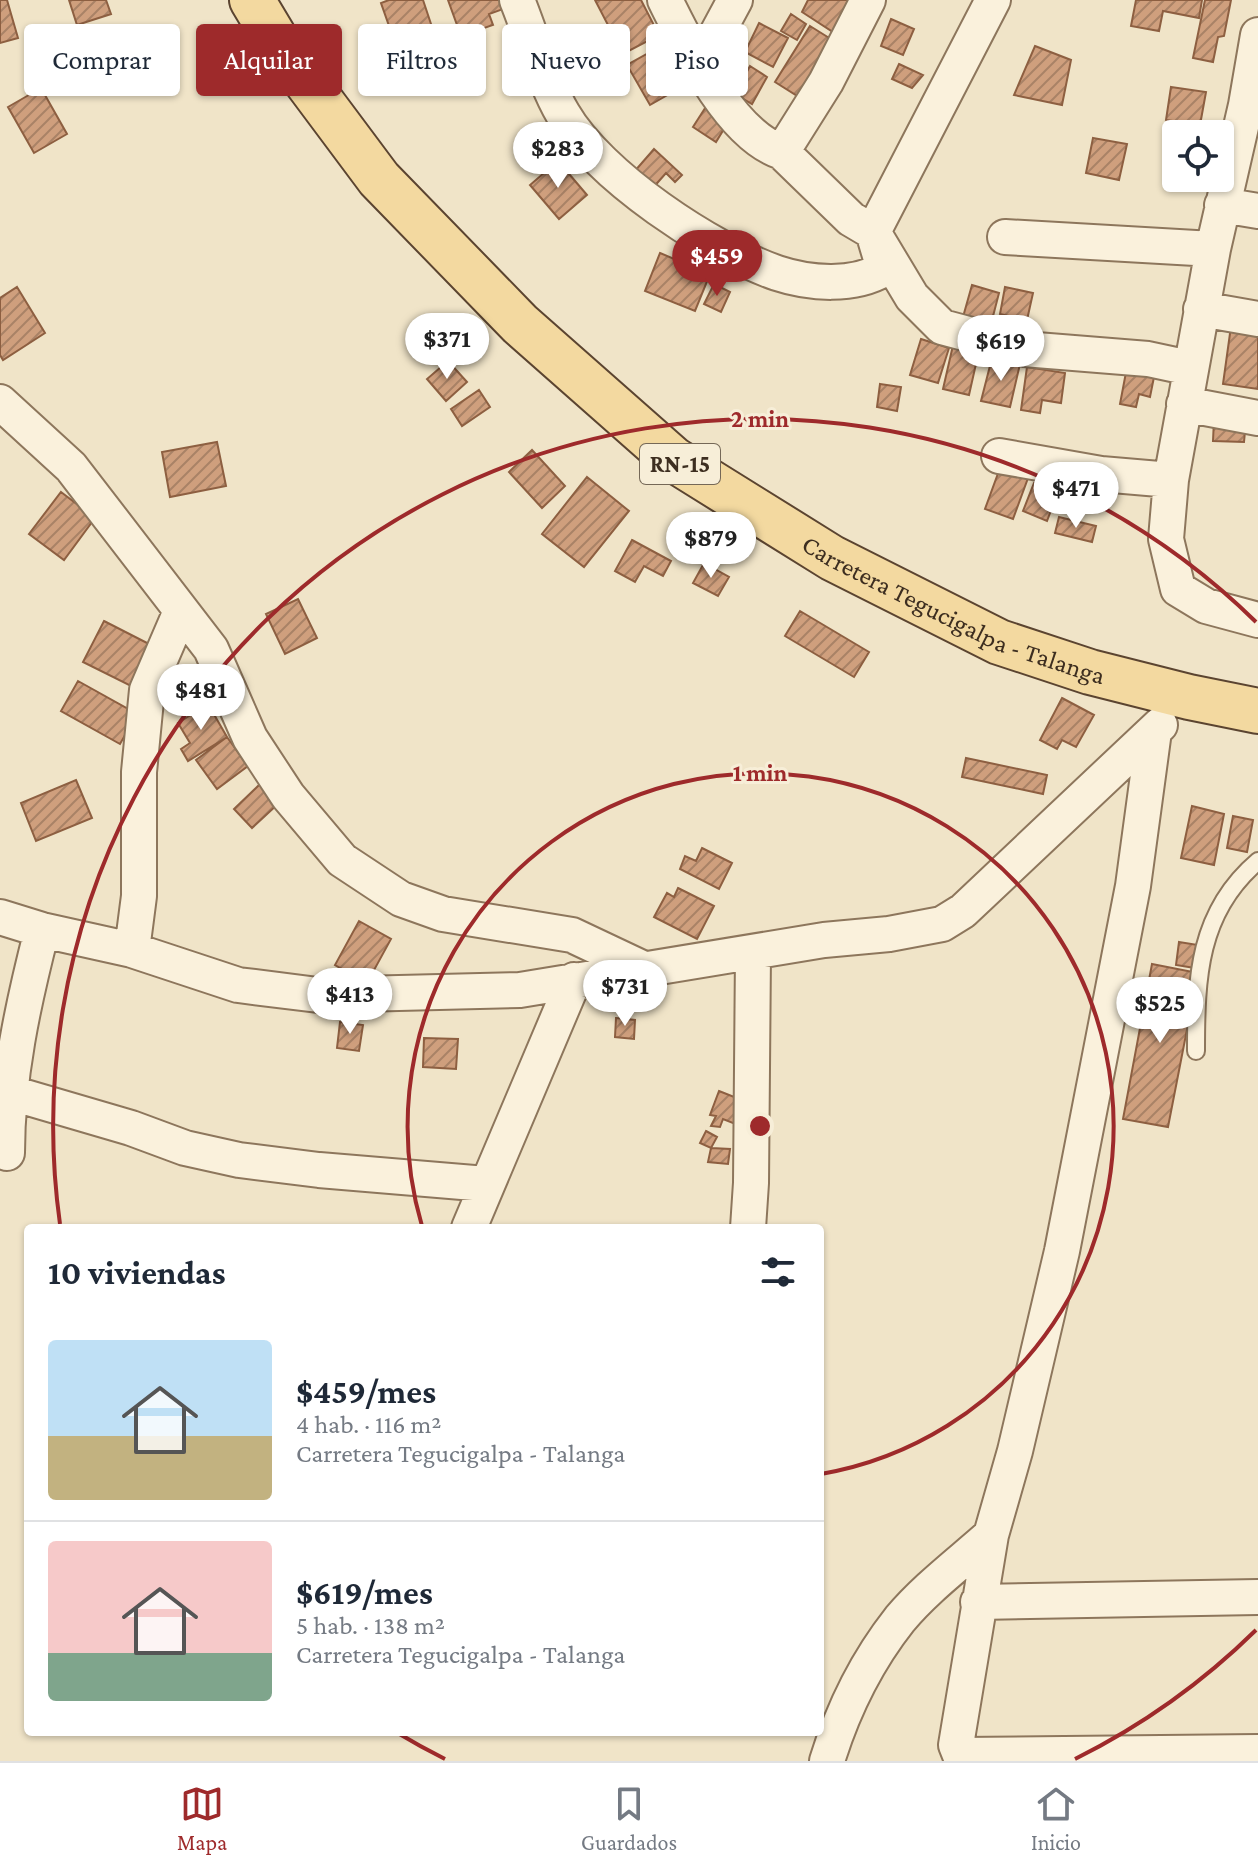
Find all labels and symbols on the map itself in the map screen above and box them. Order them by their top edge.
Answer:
pin: $283 [511,122,605,190]
pin: $459 [670,230,764,298]
pin: $371 [400,313,494,381]
pin: $619 [954,315,1048,383]
text: 2 min [731,405,789,432]
road number: RN-15 [640,444,720,484]
pin: $471 [1029,462,1123,530]
pin: $879 [664,512,758,580]
street label: Carretera Tegucigalpa - Talanga [797,529,1108,690]
pin: $481 [154,664,248,732]
text: 1 min [733,759,788,786]
pin: $731 [578,960,672,1028]
pin: $413 [303,968,397,1036]
pin: $525 [1113,977,1207,1045]
centre of rings [746,1112,774,1140]

